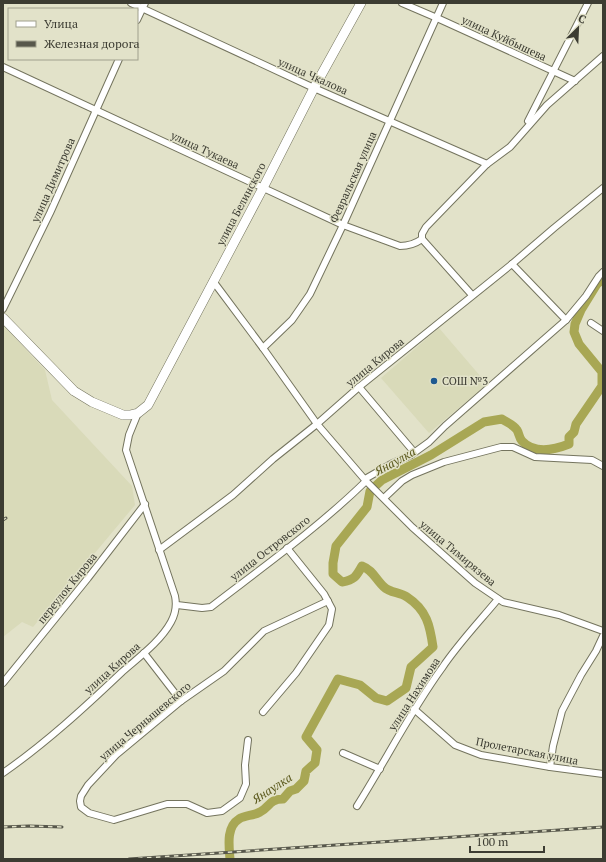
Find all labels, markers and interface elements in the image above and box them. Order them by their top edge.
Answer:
legend [8,8,138,60]
north arrow [558,8,598,48]
text: С [576,11,588,27]
street label: улица Куйбышева [458,12,549,64]
text: Улица [44,16,78,31]
text: Железная дорога [44,36,140,51]
street label: улица Чкалова [275,54,350,98]
street label: улица Тукаева [168,128,242,172]
street label: Февральская улица [327,129,380,225]
street label: улица Димитрова [28,135,78,225]
street label: улица Белинского [213,160,269,249]
street label: улица Кирова [342,334,407,390]
place label: СОШ №3 [442,374,488,388]
marker: СОШ №3 [429,376,439,386]
water label: Янаулка [371,444,418,479]
street label: улица Островского [226,512,313,584]
street label: улица Тимирязева [416,516,499,589]
street label: переулок Кирова [34,549,100,626]
street label: улица Кирова [80,639,143,697]
street label: улица Нахимова [385,654,443,734]
street label: улица Чернышевского [96,679,194,764]
street label: Пролетарская улица [475,734,580,768]
water label: Янаулка [248,770,295,807]
scale bar [470,828,544,854]
text: 100 m [476,834,509,849]

